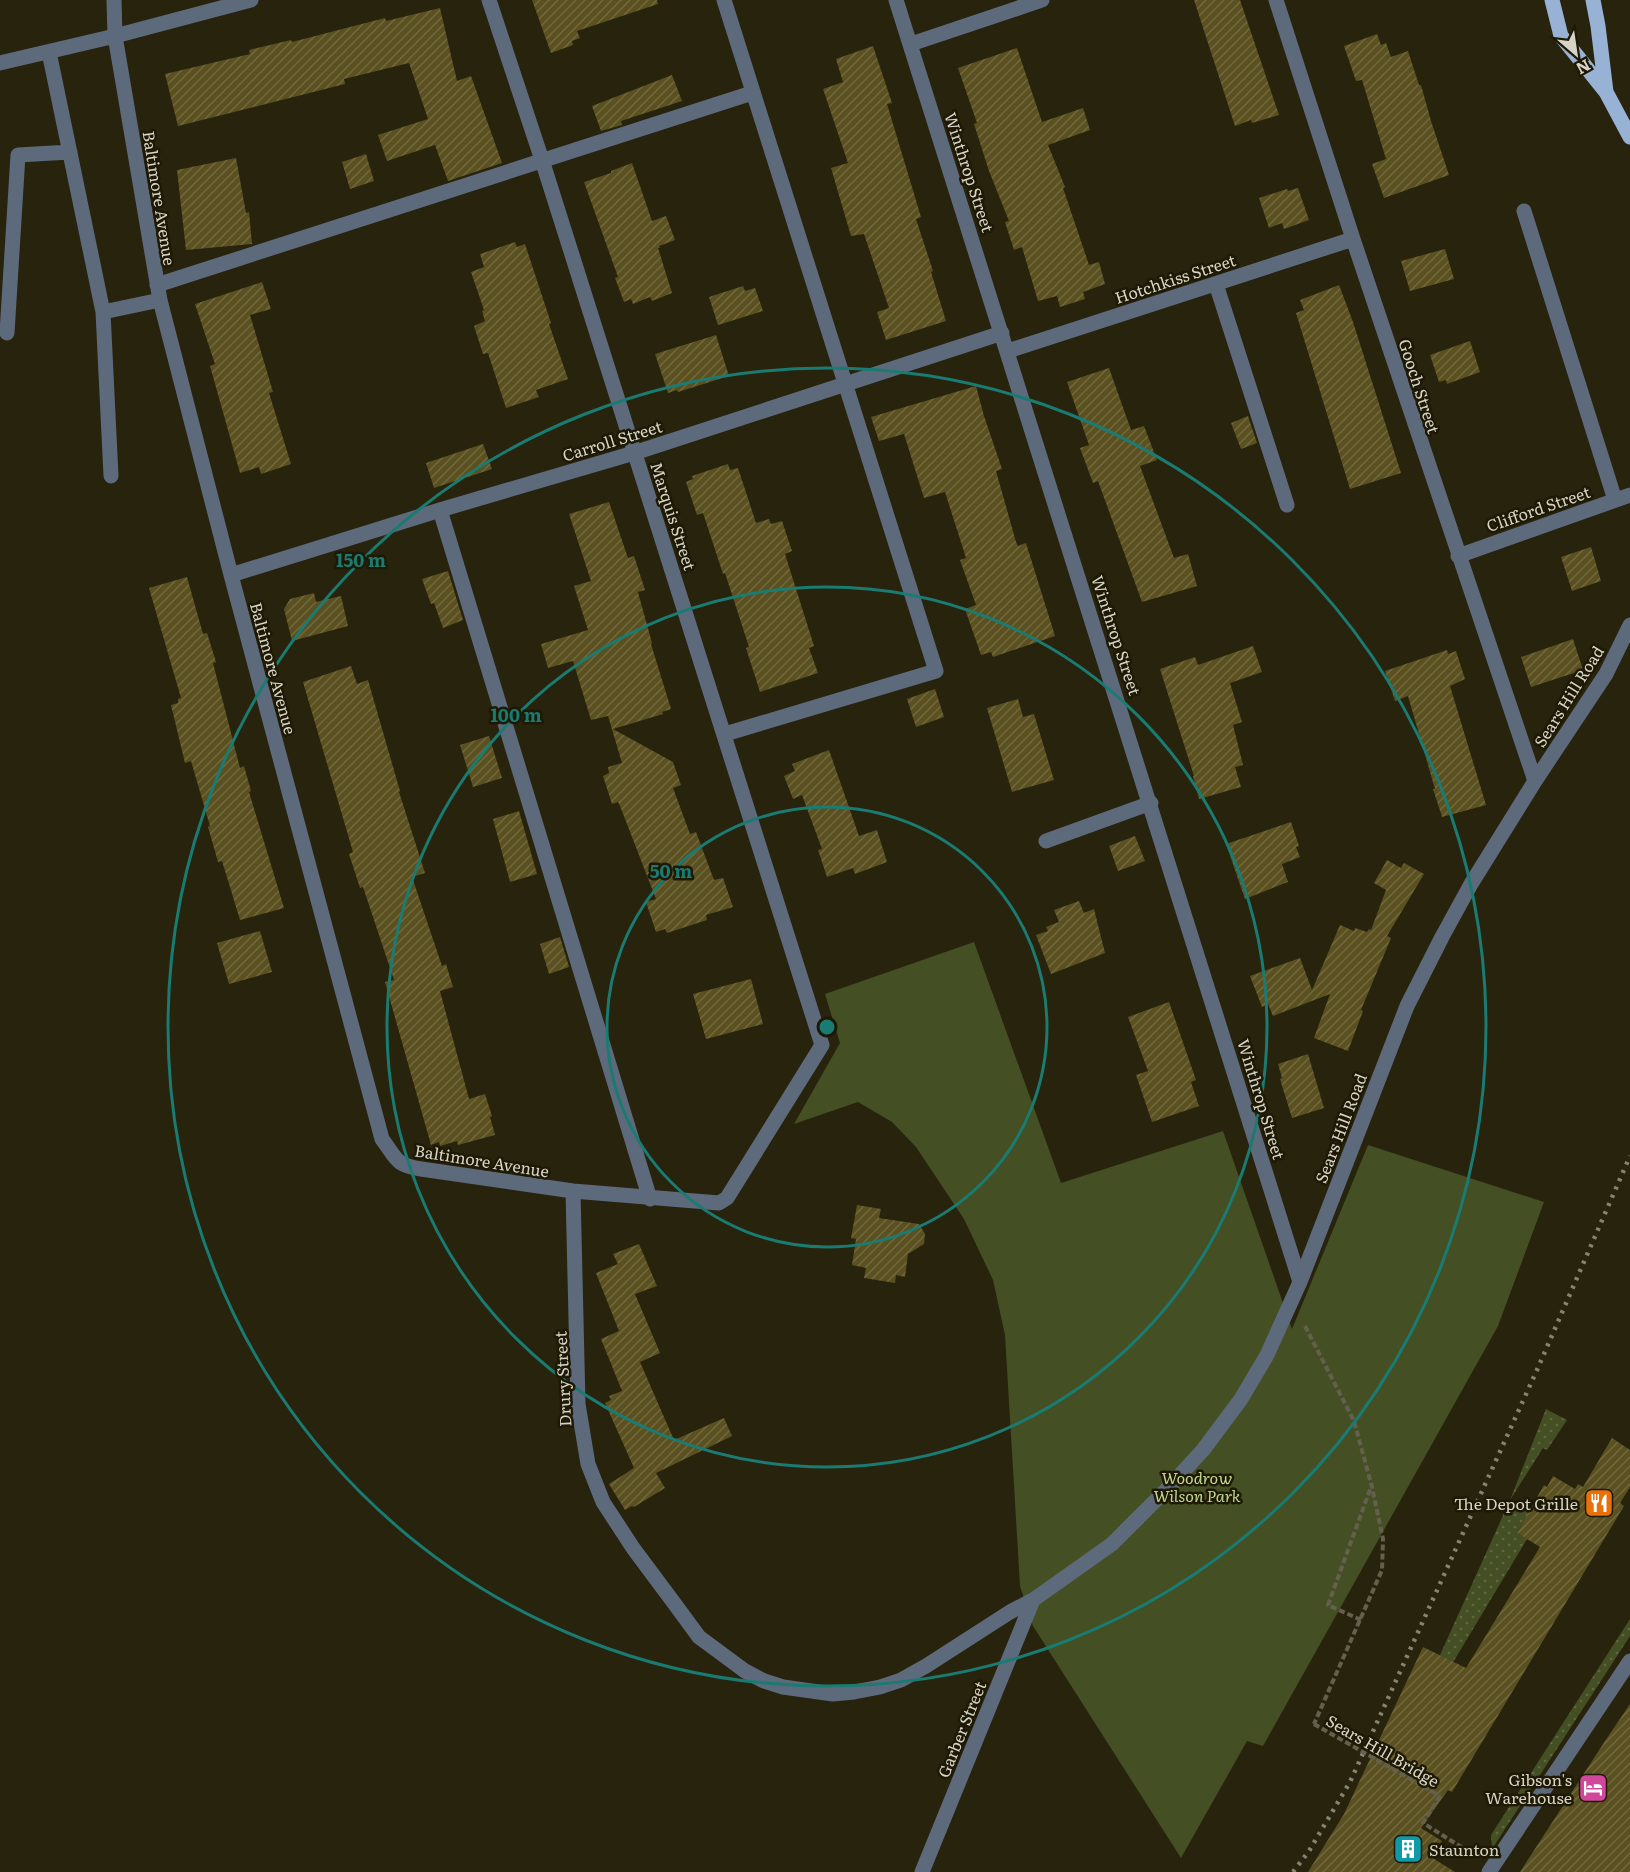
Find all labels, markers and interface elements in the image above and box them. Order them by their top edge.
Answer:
north arrow [1546,24,1606,84]
text: N [1572,54,1595,82]
street label: Winthrop Street [939,109,1001,236]
street label: Baltimore Avenue [138,129,182,267]
street label: Hotchkiss Street [1111,247,1239,309]
street label: Gooch Street [1393,336,1447,437]
street label: Carroll Street [559,413,665,467]
street label: Marquis Street [645,459,703,574]
street label: Clifford Street [1483,479,1594,537]
text: 150 m [336,546,386,573]
street label: Winthrop Street [1086,572,1148,699]
street label: Baltimore Avenue [245,599,303,737]
street label: Sears Hill Road [1527,640,1609,751]
text: 100 m [490,701,542,728]
text: 50 m [650,857,692,884]
centre of rings [817,1017,837,1037]
street label: Winthrop Street [1232,1036,1292,1163]
street label: Sears Hill Road [1308,1069,1372,1186]
street label: Baltimore Avenue [413,1138,551,1182]
street label: Drury Street [547,1330,576,1427]
park label: Woodrow Wilson Park [1154,1465,1241,1507]
restaurant icon: The Depot Grille [1583,1487,1615,1519]
place label: The Depot Grille [1454,1491,1578,1515]
street label: Garber Street [931,1677,991,1781]
street label: Sears Hill Bridge [1322,1708,1444,1792]
place label: Gibson's Warehouse [1485,1767,1572,1809]
hotel icon: Gibson's Warehouse [1577,1772,1609,1804]
building icon: Staunton [1392,1833,1424,1865]
place label: Staunton [1429,1837,1500,1861]

